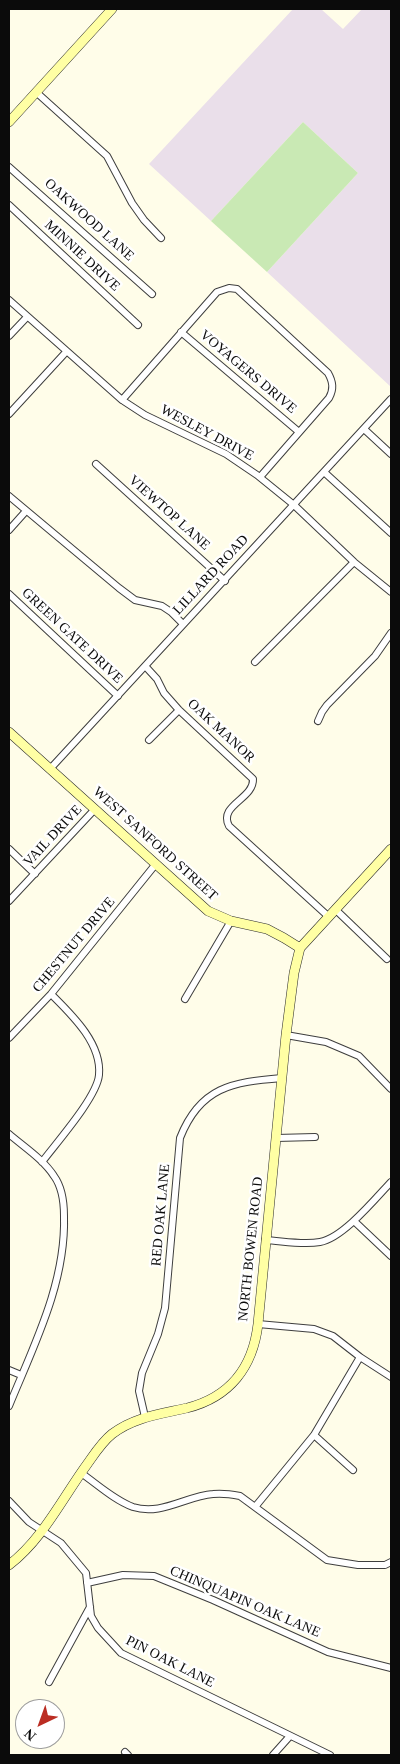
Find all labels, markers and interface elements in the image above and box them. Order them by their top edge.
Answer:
street label: OAKWOOD LANE [41,175,137,265]
street label: MINNIE DRIVE [41,217,123,295]
street label: VOYAGERS DRIVE [196,327,300,417]
street label: WESLEY DRIVE [158,401,256,465]
street label: VIEWTOP LANE [125,472,213,554]
street label: LILLARD ROAD [170,532,252,618]
street label: GREEN GATE DRIVE [18,585,126,687]
street label: OAK MANOR [184,696,258,766]
street label: WEST SANFORD STREET [89,784,221,904]
street label: VAIL DRIVE [20,802,86,870]
street label: CHESTNUT DRIVE [29,894,119,996]
street label: RED OAK LANE [148,1163,174,1267]
street label: NORTH BOWEN ROAD [235,1176,267,1322]
street label: CHINQUAPIN OAK LANE [167,1563,323,1641]
street label: PIN OAK LANE [123,1632,217,1692]
north arrow [15,1699,65,1749]
text: N [22,1726,39,1744]

